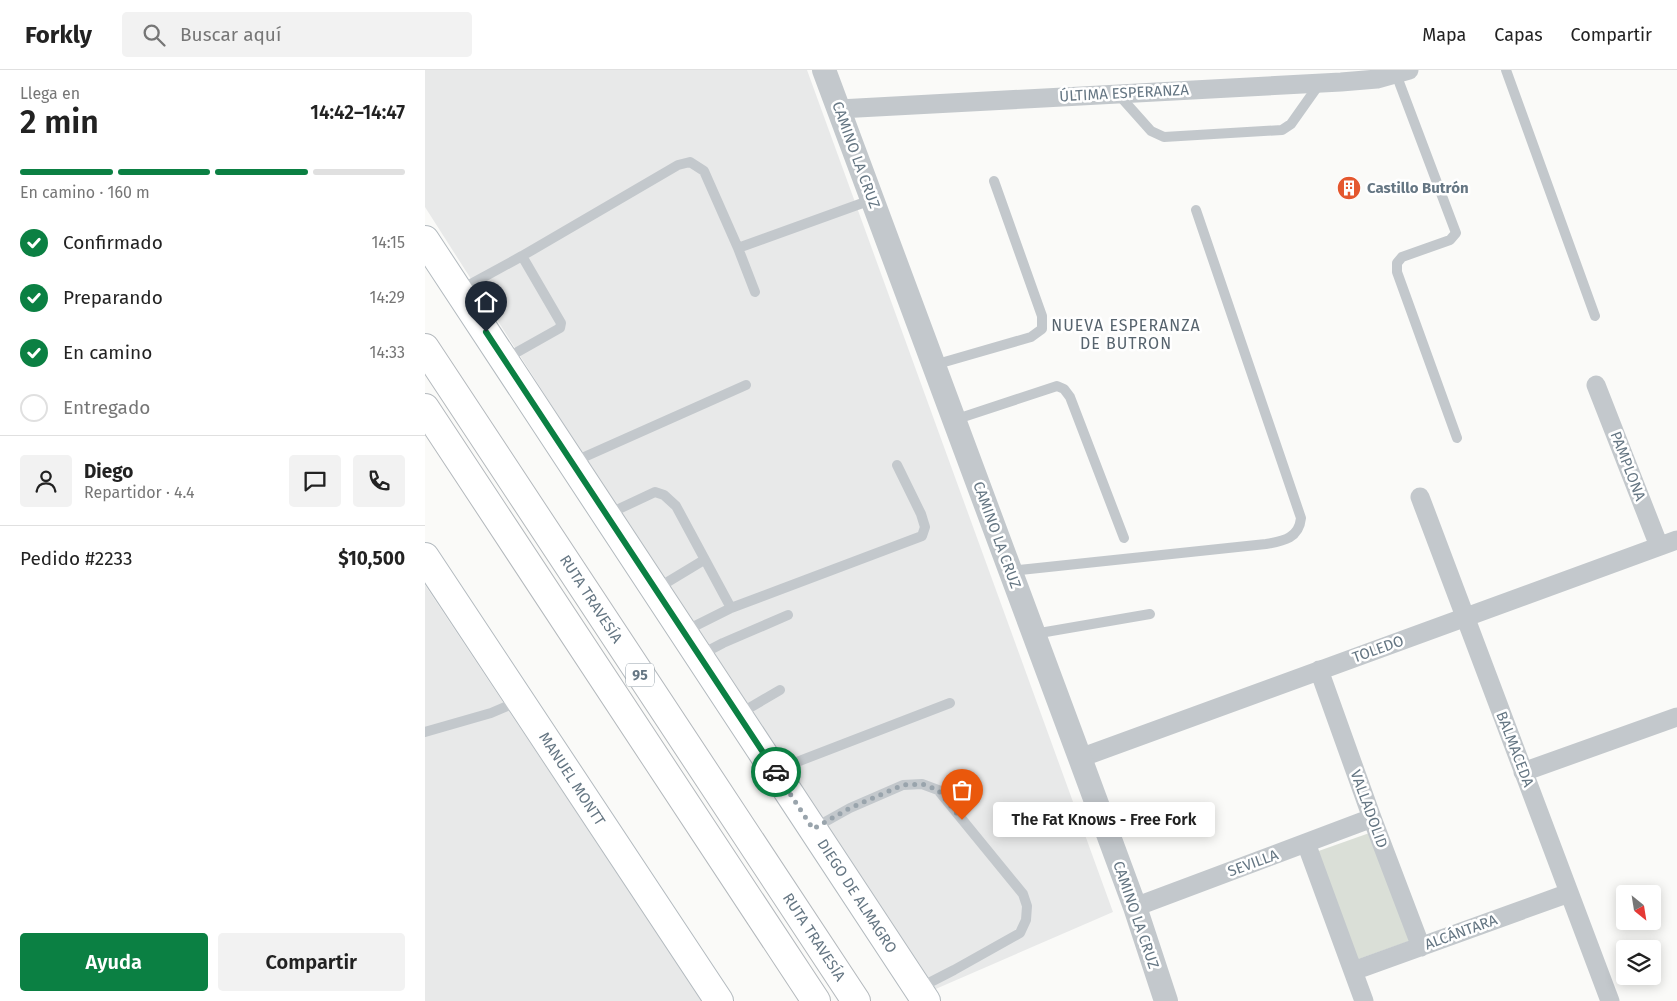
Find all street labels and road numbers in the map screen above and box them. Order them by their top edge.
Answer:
street label: ÚLTIMA ESPERANZA [1059,81,1190,105]
street label: CAMINO LA CRUZ [828,99,884,211]
street label: PAMPLONA [1607,429,1650,504]
street label: CAMINO LA CRUZ [969,479,1025,591]
street label: RUTA TRAVESÍA [556,552,626,647]
street label: TOLEDO [1350,631,1406,667]
road number: 95 [626,664,654,686]
street label: BALMACEDA [1492,709,1538,790]
street label: MANUEL MONTT [535,729,609,829]
street label: VALLADOLID [1347,767,1391,851]
street label: DIEGO DE ALMAGRO [813,836,901,956]
street label: SEVILLA [1225,845,1281,880]
street label: CAMINO LA CRUZ [1109,859,1163,971]
street label: RUTA TRAVESÍA [779,890,849,985]
street label: ALCÁNTARA [1422,910,1500,953]

